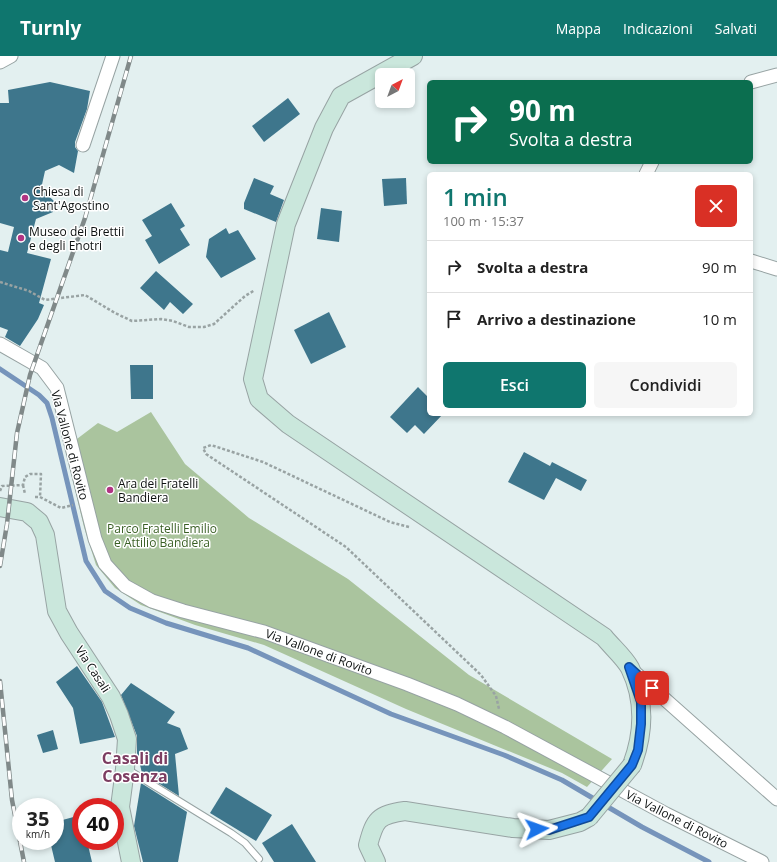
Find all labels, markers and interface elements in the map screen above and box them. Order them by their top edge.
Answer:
text: Turnly [20,15,81,41]
text: Mappa [556,19,601,38]
text: Indicazioni [623,19,693,38]
text: Salvati [715,19,757,38]
north arrow [375,68,415,108]
map controls [375,68,415,108]
text: 90 m [509,91,576,129]
icon: right [443,96,495,148]
text: Svolta a destra [509,127,632,151]
text: 1 min [443,180,508,213]
place label: Chiesa di Sant'Agostino [33,183,109,214]
button: close [695,185,737,227]
marker: Chiesa di Sant'Agostino [20,193,30,203]
text: 100 m · 15:37 [443,212,524,230]
place label: Museo dei Brettii e degli Enotri [29,223,124,254]
marker: Museo dei Brettii e degli Enotri [16,233,26,243]
icon: right [443,256,465,278]
text: Svolta a destra [477,257,588,277]
text: 90 m [702,257,737,277]
icon: arrive [443,308,465,330]
text: Arrivo a destinazione [477,309,636,329]
text: 10 m [702,309,737,329]
button: Esci [443,362,586,408]
button: Condividi [594,362,737,408]
street label: Via Vallone di Rovito [47,388,93,502]
place label: Ara dei Fratelli Bandiera [118,475,198,506]
marker: Ara dei Fratelli Bandiera [105,485,115,495]
park label: Parco Fratelli Emilio e Attilio Bandiera [107,520,217,551]
street label: Via Vallone di Rovito [263,625,375,679]
street label: Via Casali [72,642,114,696]
pin [635,671,669,705]
icon: arrive [641,677,663,699]
district label: Casali di Cosenza [102,747,168,787]
street label: Via Vallone di Rovito [623,786,731,852]
speed limit sign: 40 [72,798,124,850]
text: 35 [27,805,49,832]
position arrow [516,808,558,850]
text: km/h [26,827,50,841]

